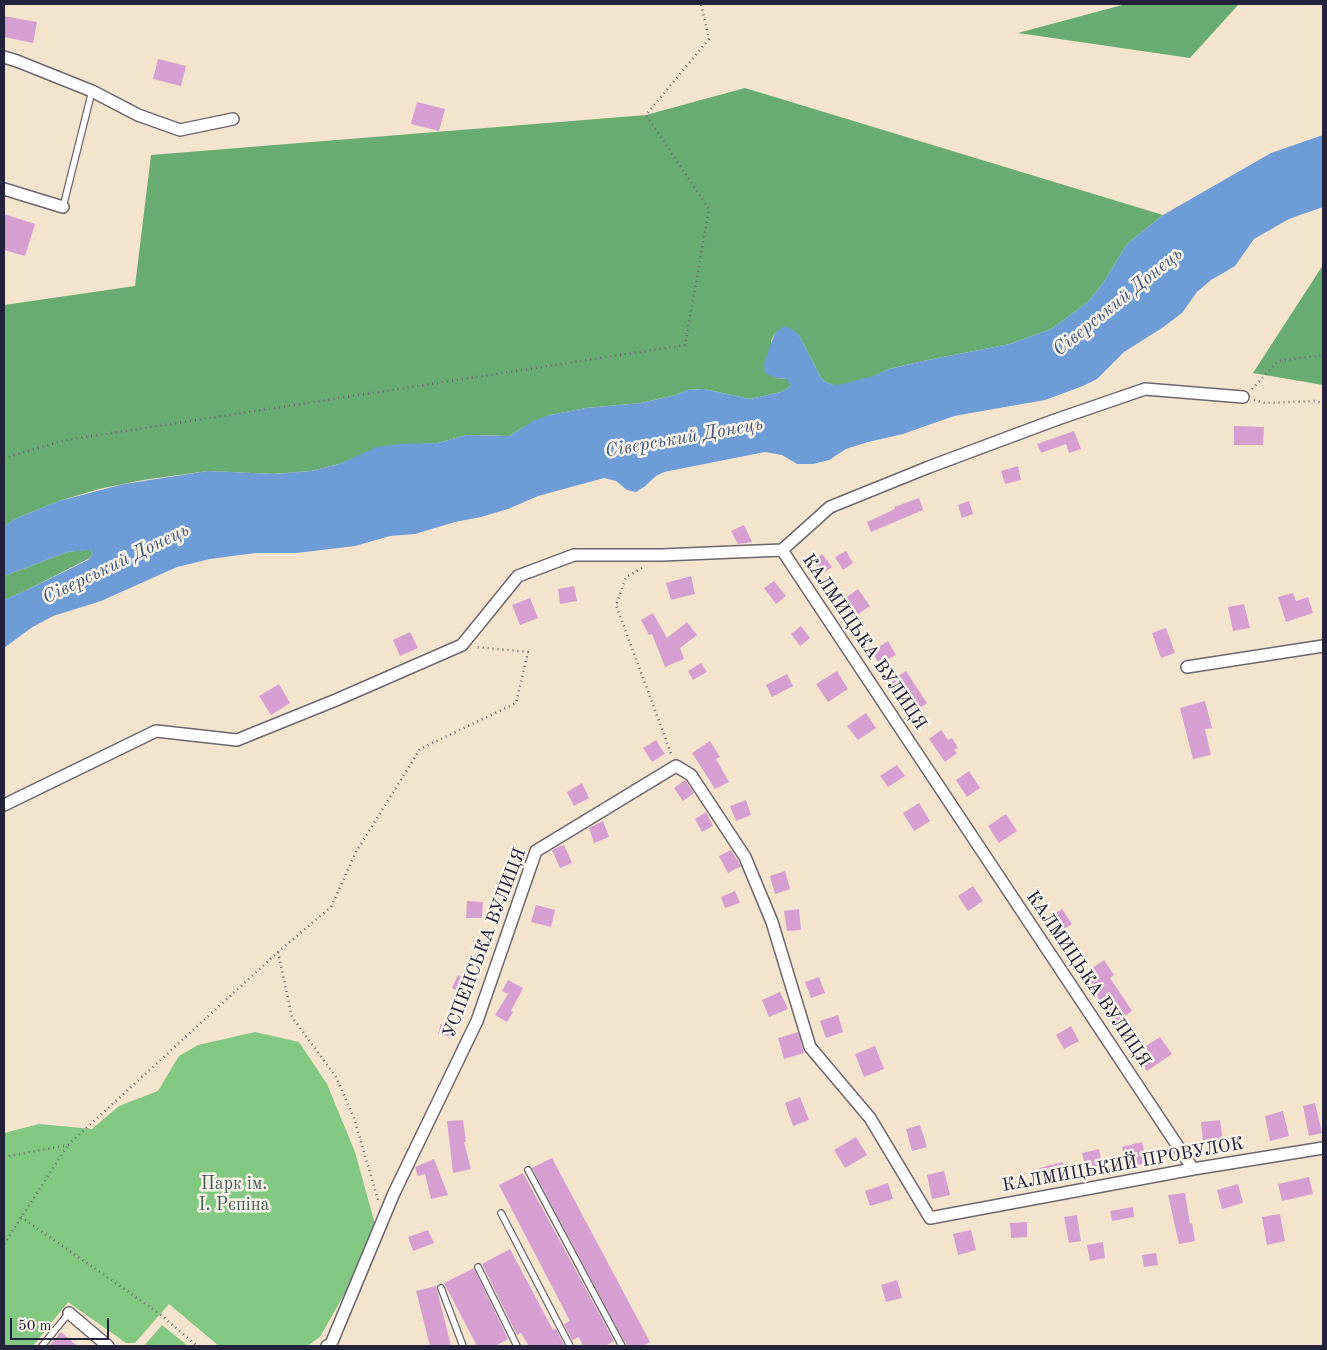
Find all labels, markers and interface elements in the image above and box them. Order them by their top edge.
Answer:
water label: Сіверський Донець [1049,243,1187,361]
water label: Сіверський Донець [603,413,765,463]
water label: Сіверський Донець [39,519,193,609]
street label: КАЛМИЦЬКА ВУЛИЦЯ [797,550,931,734]
street label: УСПЕНСЬКА ВУЛИЦЯ [439,845,531,1041]
street label: КАЛМИЦЬКА ВУЛИЦЯ [1021,887,1155,1071]
street label: КАЛМИЦЬКИЙ ПРОВУЛОК [1001,1133,1245,1197]
park label: Парк ім. І. Рєпіна [199,1173,269,1216]
scale bar [12,1308,111,1340]
text: 50 m [18,1319,52,1334]

